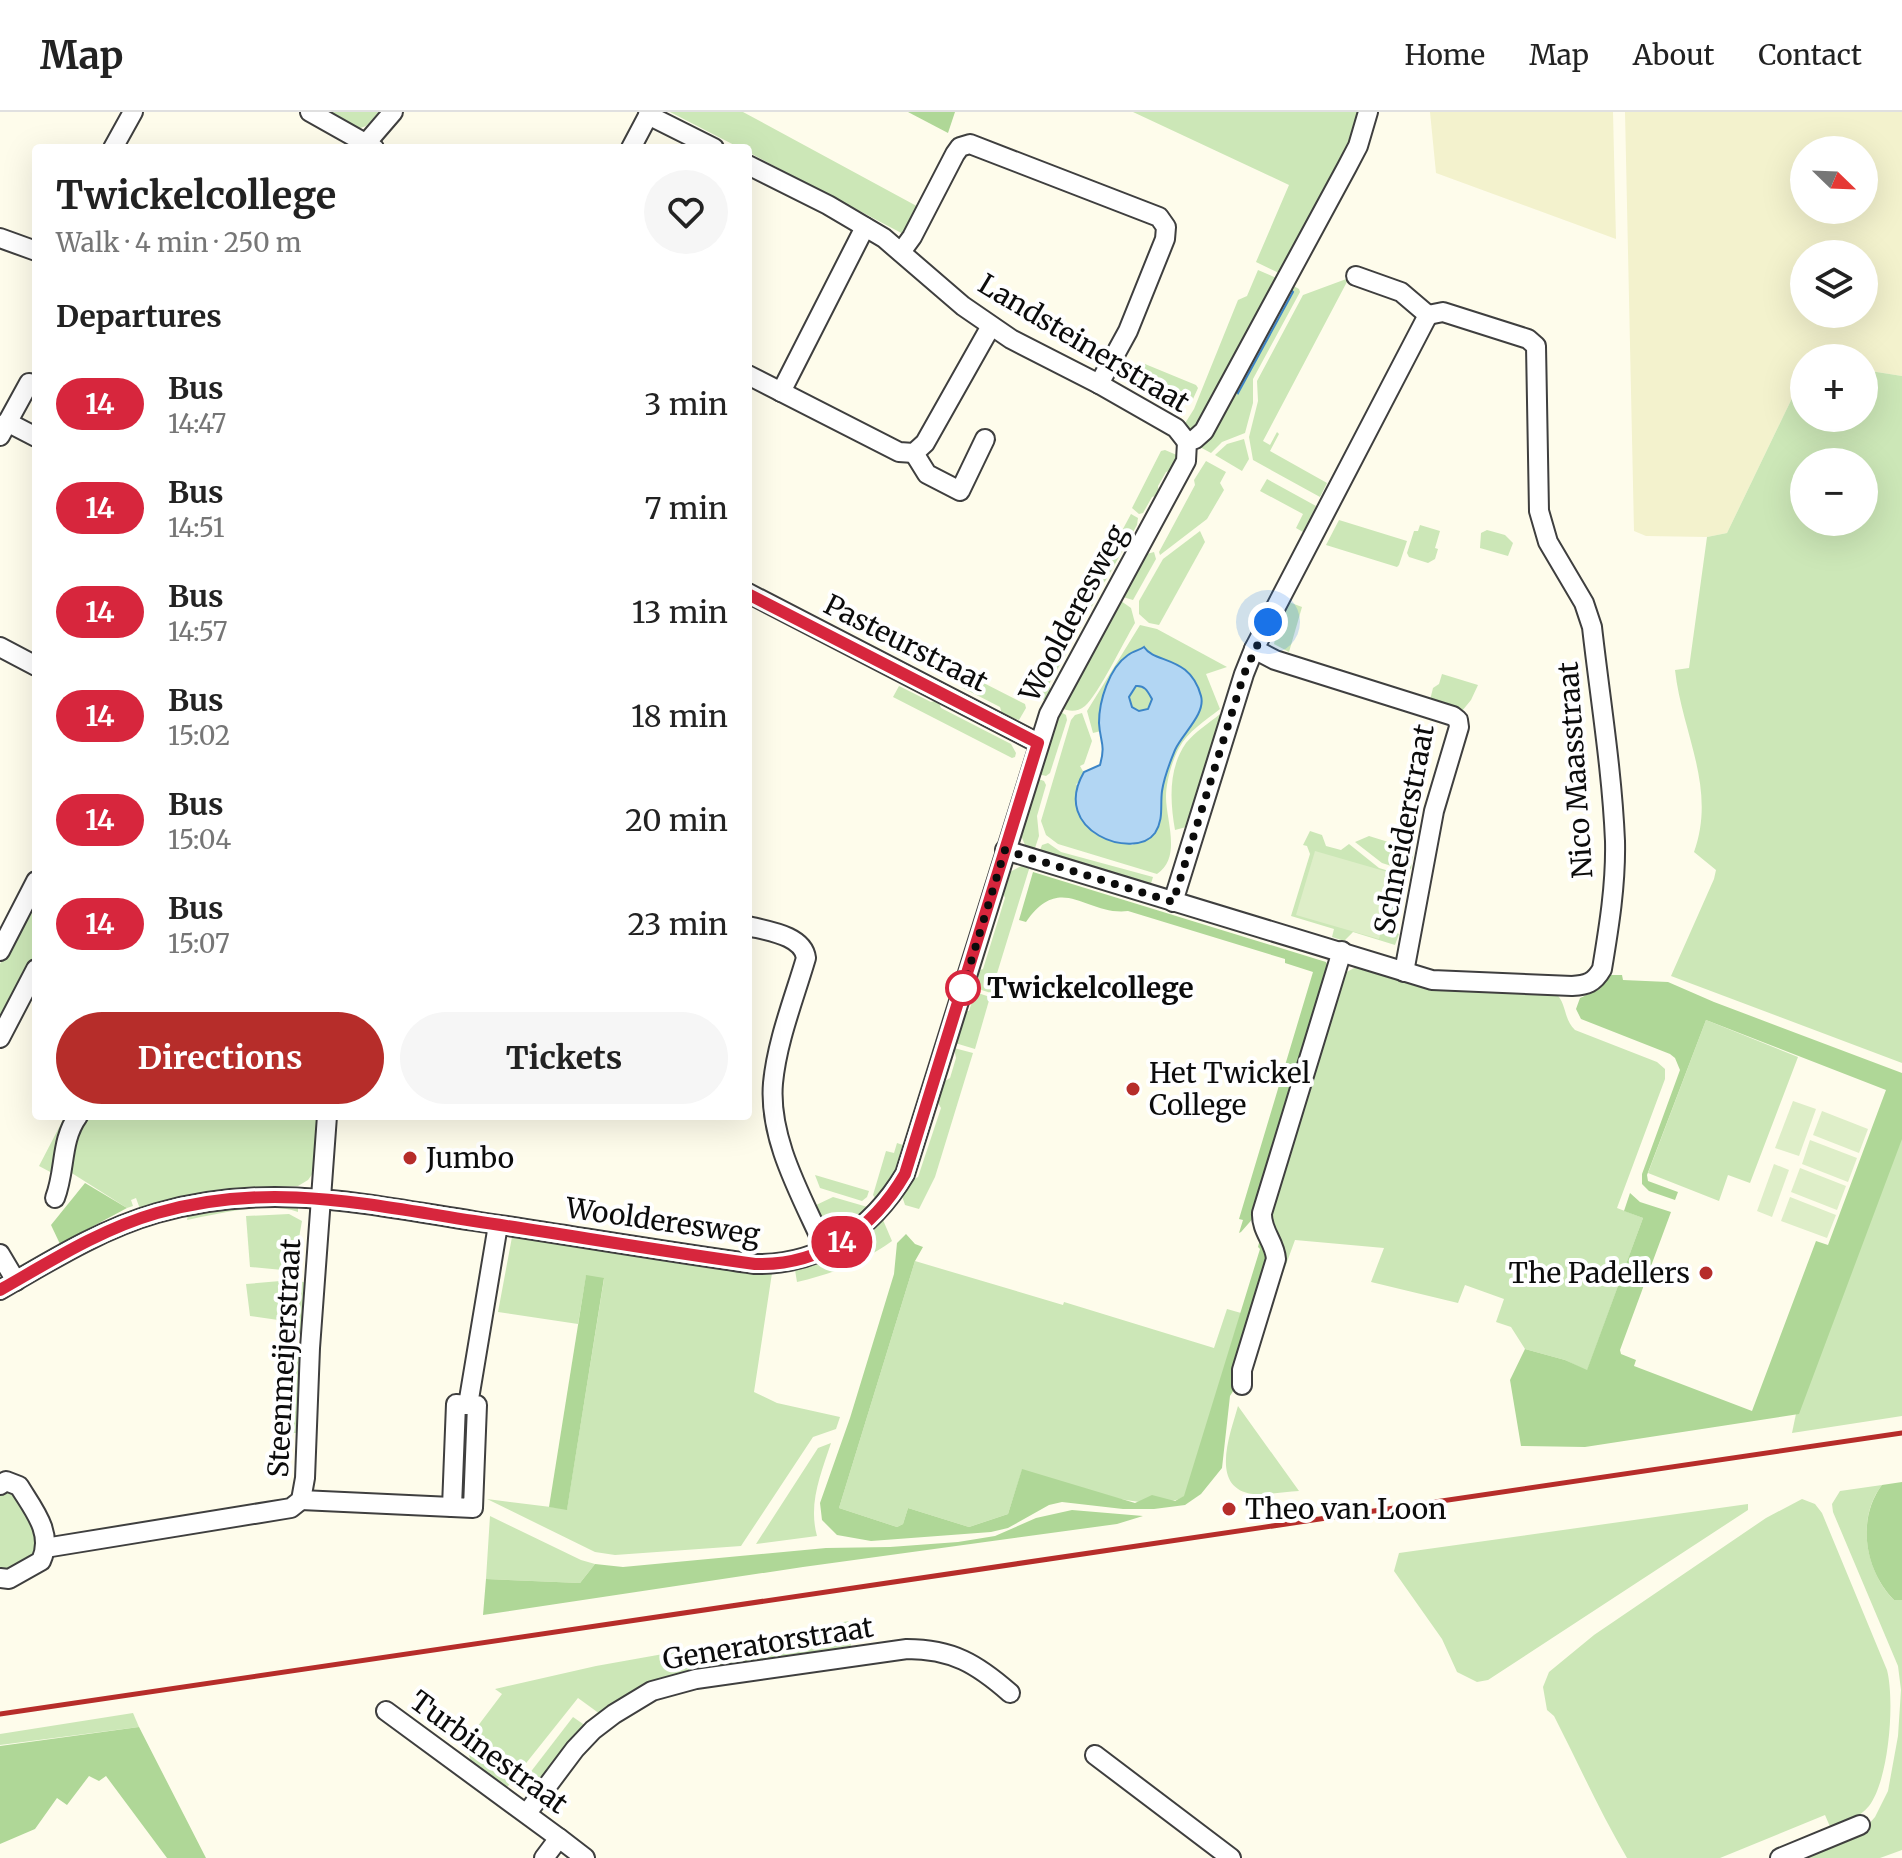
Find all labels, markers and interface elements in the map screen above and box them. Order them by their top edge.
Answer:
text: Map [40,32,124,79]
text: Home [1404,37,1485,73]
text: Map [1529,37,1589,73]
text: About [1633,37,1714,73]
text: Contact [1758,37,1862,73]
north arrow [1790,136,1878,224]
map controls [1790,136,1878,536]
button: heart [644,170,728,254]
text: Twickelcollege [56,172,336,219]
text: Walk · 4 min · 250 m [56,226,302,259]
button: layers [1790,240,1878,328]
street label: Landsteinerstraat [972,266,1196,420]
text: Departures [56,297,222,335]
button: + [1790,344,1878,432]
text: Bus [168,369,224,407]
text: 3 min [644,385,728,423]
text: 14 [85,386,115,422]
text: 14:47 [168,407,226,440]
button: − [1790,448,1878,536]
text: Bus [168,473,224,511]
text: 7 min [644,489,728,527]
text: 14 [85,490,115,526]
text: 14:51 [168,511,224,544]
street label: Woolderesweg [1011,518,1135,709]
text: Bus [168,577,224,615]
street label: Pasteurstraat [818,586,994,700]
text: 13 min [632,593,728,631]
text: 14 [85,594,115,630]
your location [1248,602,1288,642]
text: 14:57 [168,615,228,648]
street label: Nico Maasstraat [1549,660,1601,880]
text: Bus [168,681,224,719]
text: 18 min [631,697,728,735]
text: 14 [85,698,115,734]
text: 15:02 [168,719,230,752]
street label: Schneiderstraat [1366,721,1442,937]
text: Bus [168,785,224,823]
text: 20 min [625,801,728,839]
text: 14 [85,802,115,838]
text: 15:04 [168,823,231,856]
text: Bus [168,889,224,927]
text: 23 min [628,905,728,943]
text: 14 [85,906,115,942]
text: 15:07 [168,927,230,960]
place label: Twickelcollege [987,970,1194,1006]
marker: Twickelcollege [946,971,980,1005]
button: Directions [56,1012,384,1104]
button: Tickets [400,1012,728,1104]
place label: Het Twickel College [1149,1055,1311,1123]
marker: Het Twickel College [1124,1080,1142,1098]
place label: Jumbo [425,1140,514,1176]
marker: Jumbo [401,1149,419,1167]
street label: Woolderesweg [563,1189,762,1252]
line badge: 14 [806,1216,878,1268]
text: 14 [827,1224,857,1260]
street label: Steenmeijerstraat [260,1237,308,1478]
place label: The Padellers [1508,1255,1690,1291]
marker: The Padellers [1697,1264,1715,1282]
place label: Theo van Loon [1245,1491,1447,1527]
marker: Theo van Loon [1220,1500,1238,1518]
street label: Generatorstraat [660,1609,876,1677]
street label: Turbinestraat [403,1683,575,1821]

